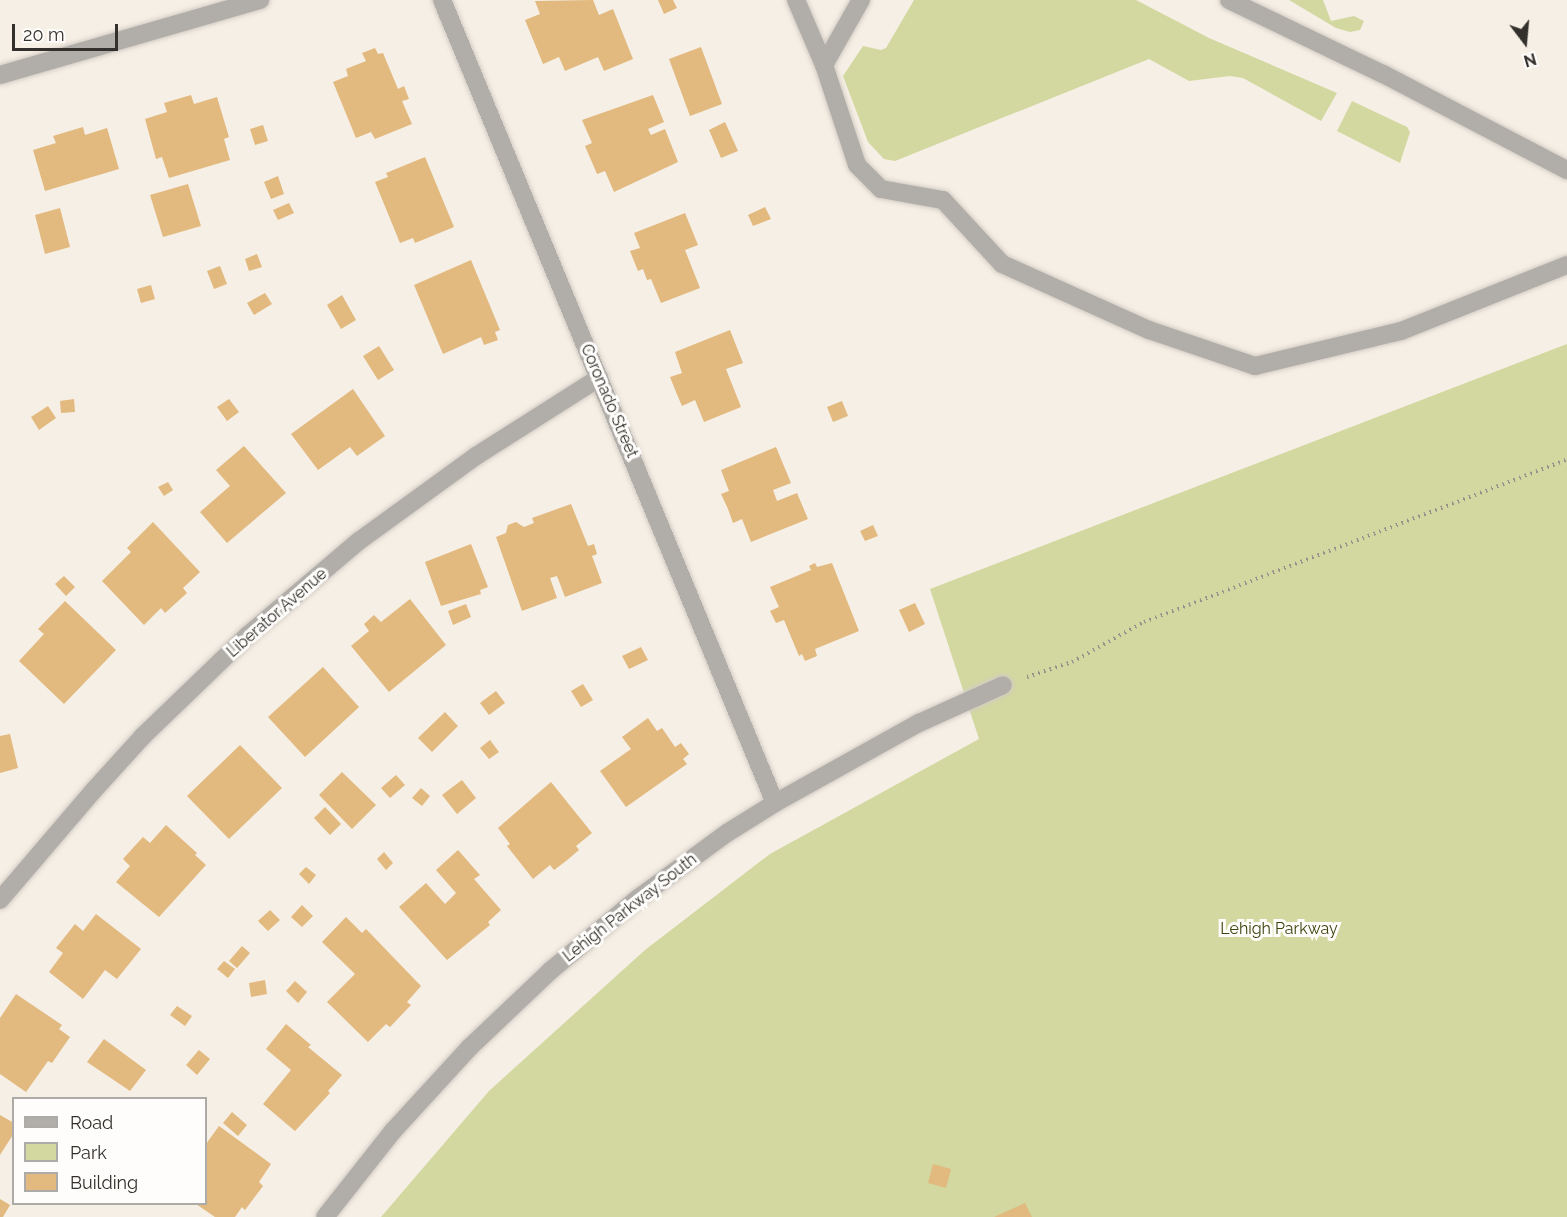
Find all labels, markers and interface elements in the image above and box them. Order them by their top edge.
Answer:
scale bar [15,12,122,50]
north arrow [1495,12,1555,72]
text: 20 m [23,24,65,45]
text: N [1522,49,1539,71]
street label: Coronado Street [576,341,642,461]
street label: Liberator Avenue [223,564,331,662]
street label: Lehigh Parkway South [559,850,701,966]
park label: Lehigh Parkway [1220,919,1338,939]
legend [12,1097,207,1205]
text: Road [70,1112,113,1133]
text: Park [70,1142,107,1163]
text: Building [70,1172,138,1193]

